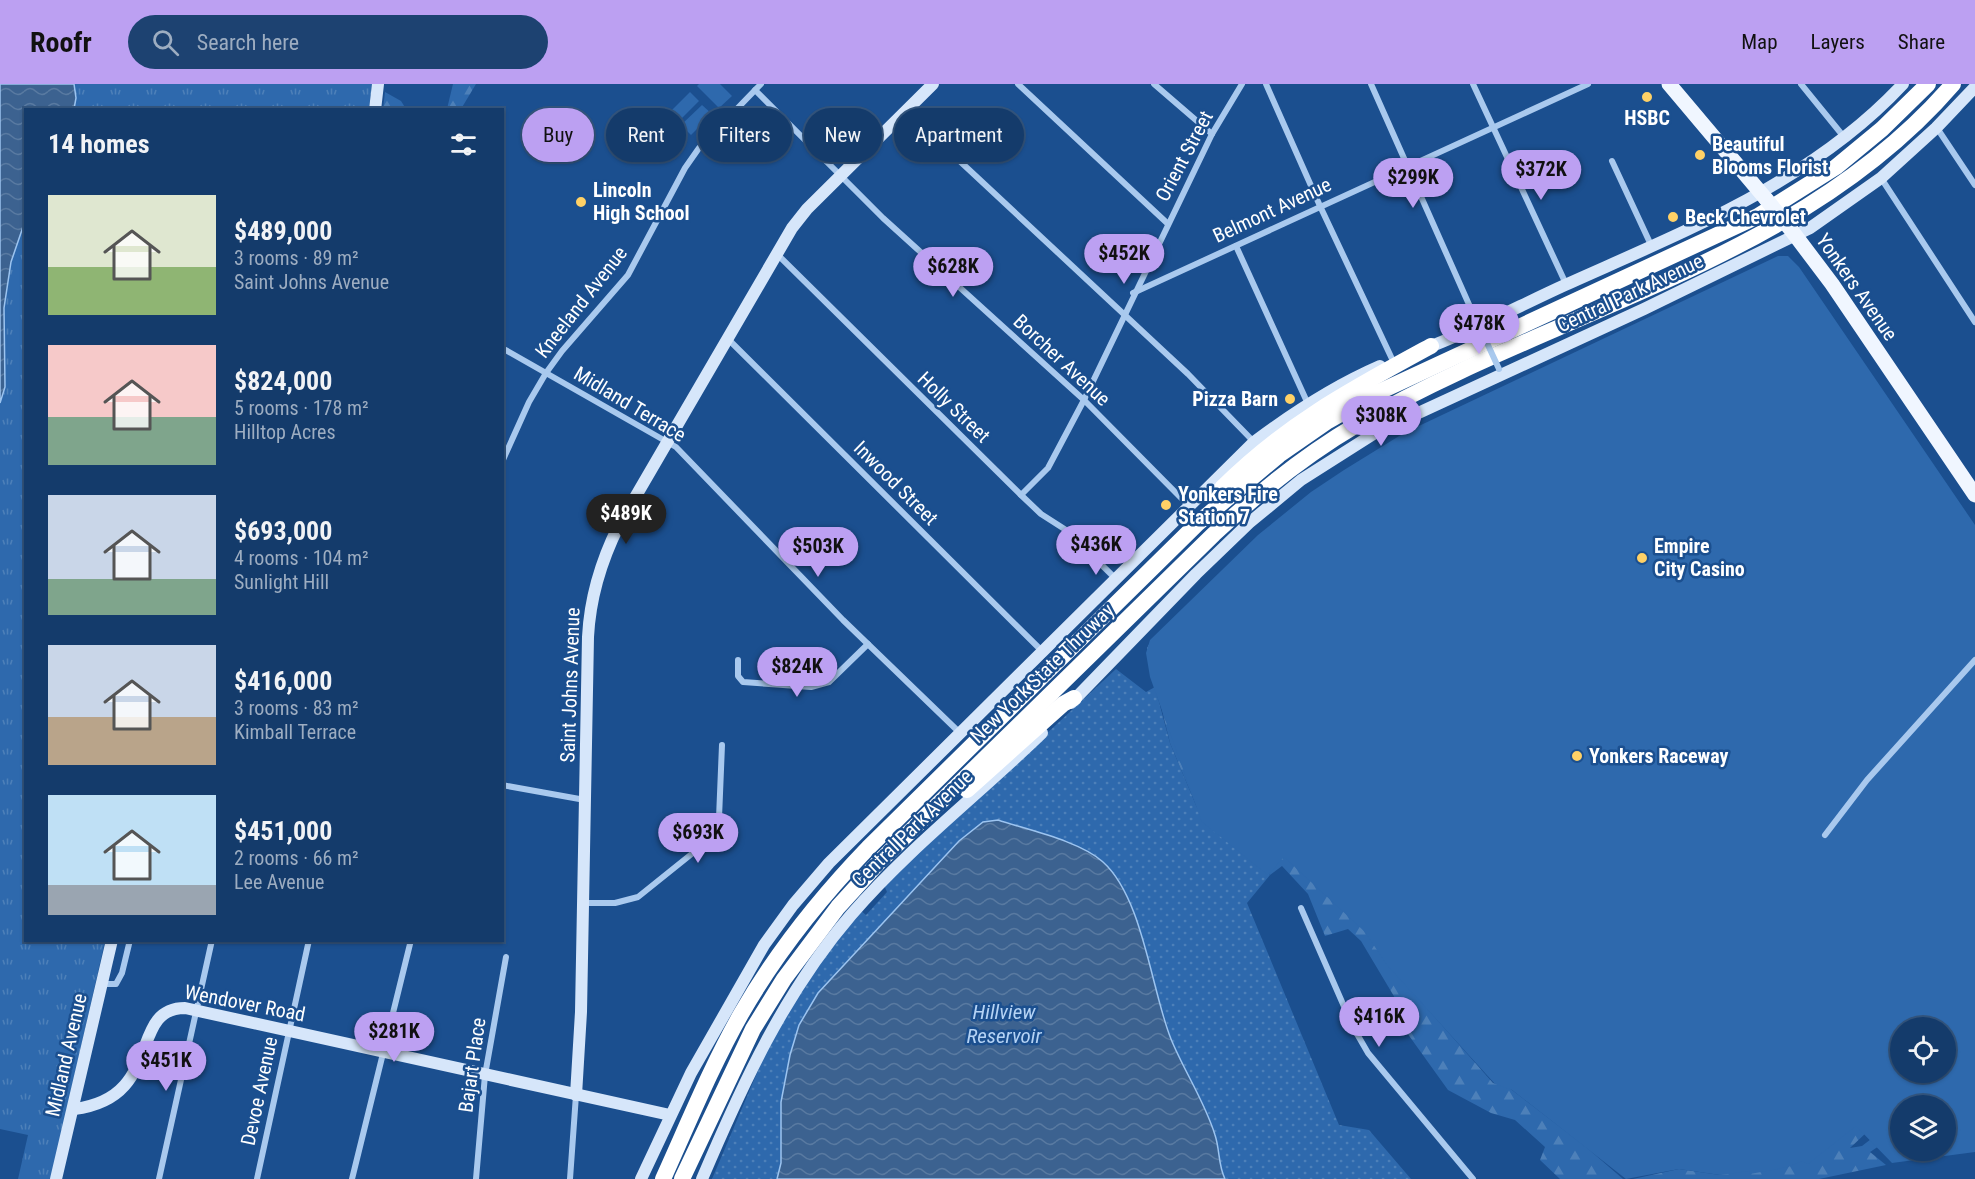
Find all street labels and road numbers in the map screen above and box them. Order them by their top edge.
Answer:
street label: Orient Street [1150,107,1218,205]
street label: Belmont Avenue [1209,172,1335,248]
street label: Yonkers Avenue [1811,229,1903,345]
street label: Kneeland Avenue [530,241,632,363]
street label: Central Park Avenue [1553,249,1707,337]
street label: Borcher Avenue [1009,309,1115,411]
street label: Midland Terrace [570,361,690,447]
street label: Holly Street [913,367,995,447]
street label: Inwood Street [849,436,943,530]
street label: New York State Thruway [965,598,1119,748]
street label: Saint Johns Avenue [555,607,585,763]
street label: Central Park Avenue [847,764,977,892]
street label: Wendover Road [183,980,307,1026]
street label: Midland Avenue [40,991,92,1119]
street label: Bajart Place [453,1016,491,1114]
street label: Devoe Avenue [236,1034,282,1148]

